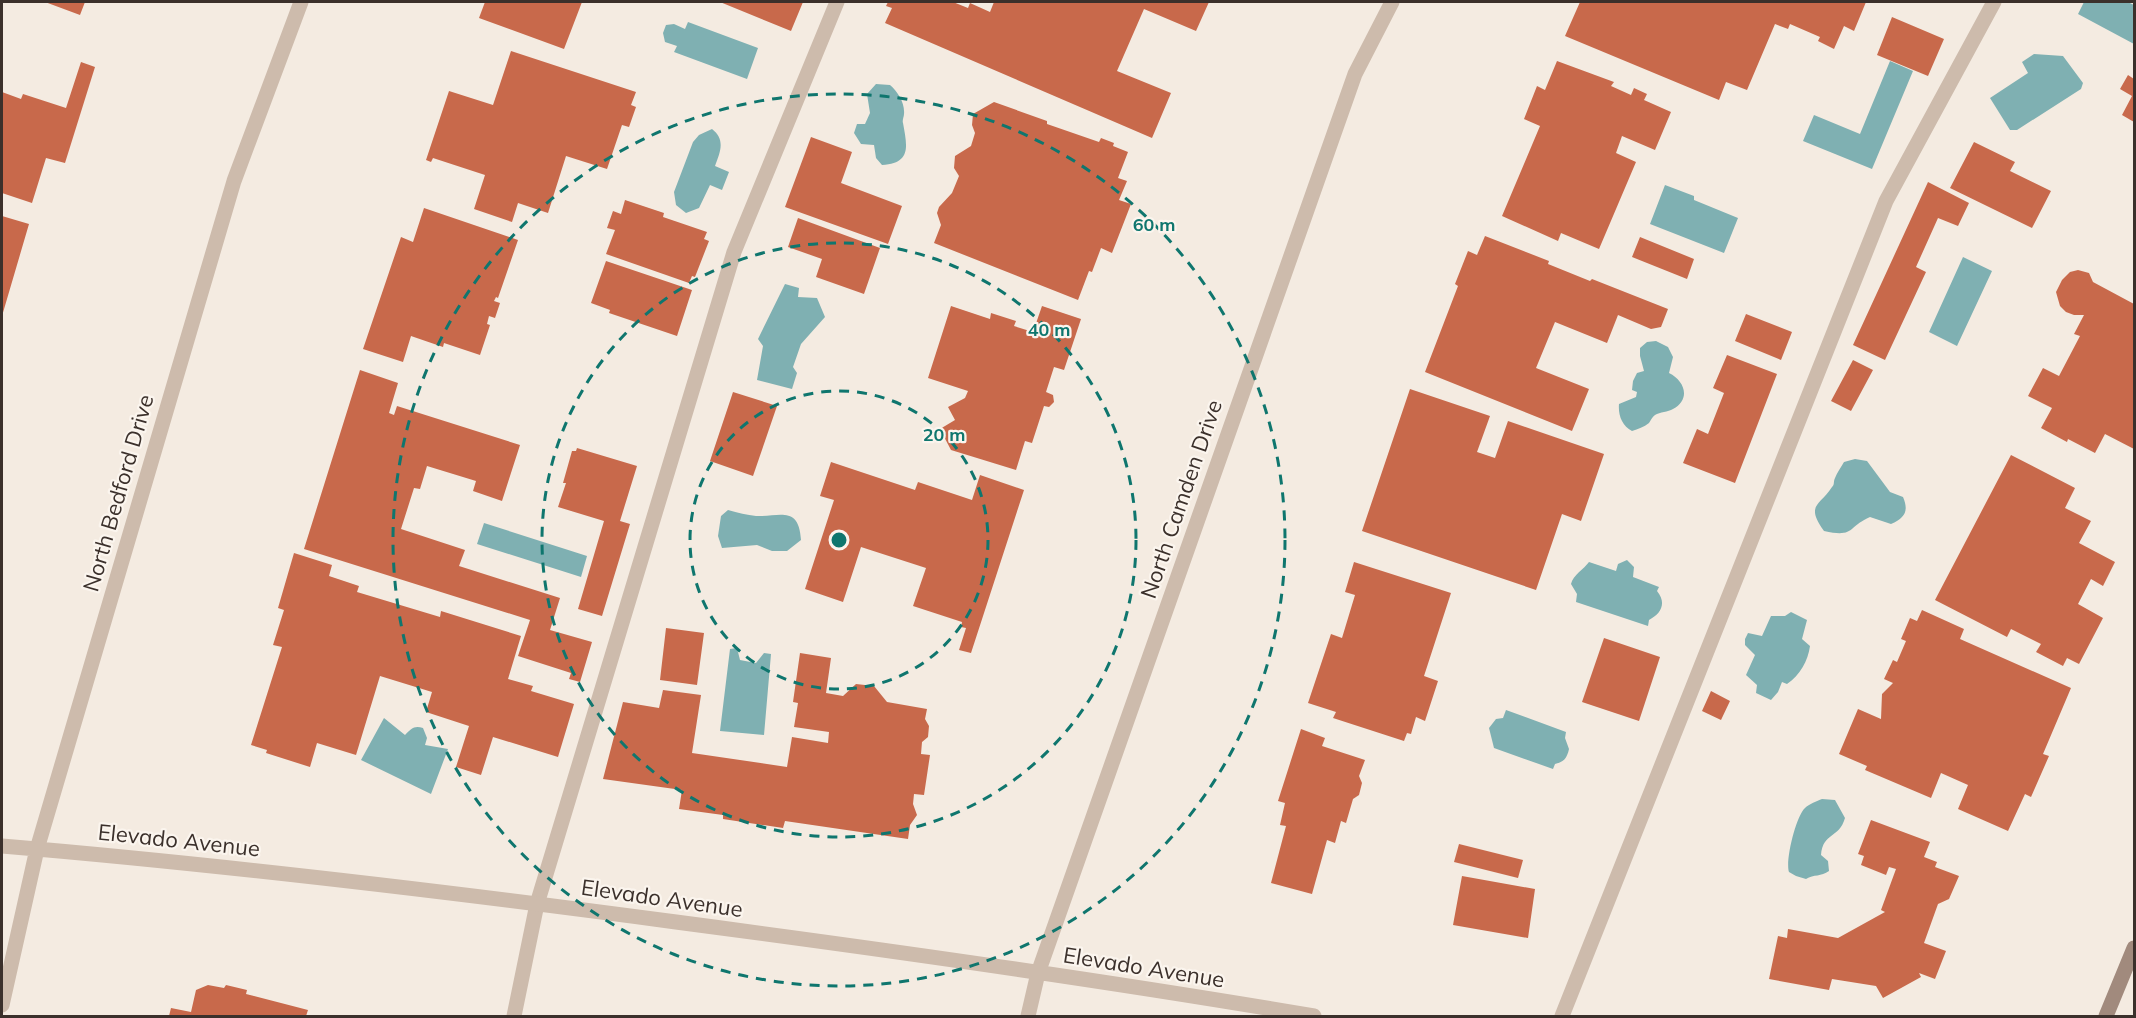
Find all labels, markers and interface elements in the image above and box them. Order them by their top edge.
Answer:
text: 60 m [1133,213,1175,236]
text: 40 m [1028,318,1070,341]
street label: North Bedford Drive [76,391,160,595]
street label: North Camden Drive [1134,396,1228,602]
text: 20 m [923,423,965,446]
centre of rings [829,530,849,550]
street label: Elevado Avenue [97,818,261,862]
street label: Elevado Avenue [579,873,745,923]
street label: Elevado Avenue [1061,940,1227,994]

